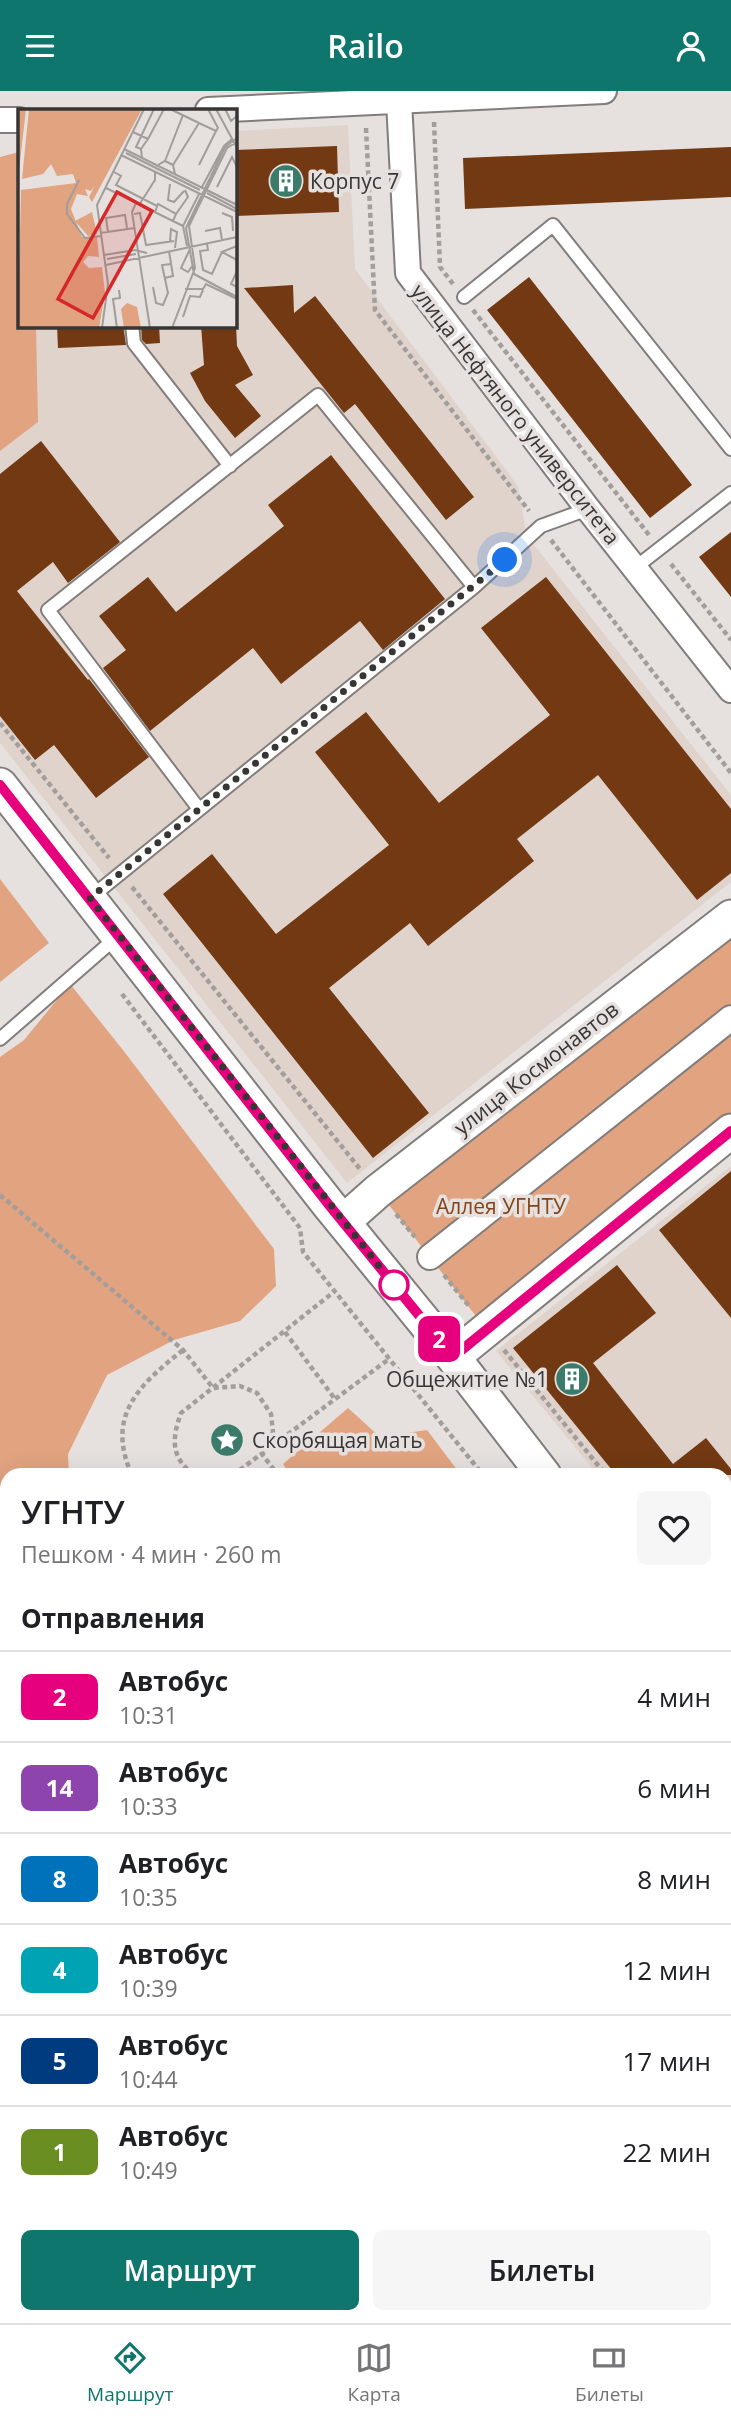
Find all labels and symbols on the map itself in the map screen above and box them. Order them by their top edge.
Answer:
inset map [18,109,236,327]
building icon: Корпус 7 [267,162,305,200]
place label: Корпус 7 [310,167,399,195]
street label: улица Нефтяного университета [405,278,627,550]
your location [487,542,522,577]
street label: улица Космонавтов [448,995,624,1141]
park label: Аллея УГНТУ [436,1192,566,1220]
unlabelled marker [379,1270,409,1300]
line badge: 2 [416,1316,462,1362]
building icon: Общежитие №1 [553,1360,591,1398]
place label: Общежитие №1 [386,1365,548,1393]
place icon: Скорбящая мать [208,1421,246,1459]
place label: Скорбящая мать [252,1426,423,1454]

